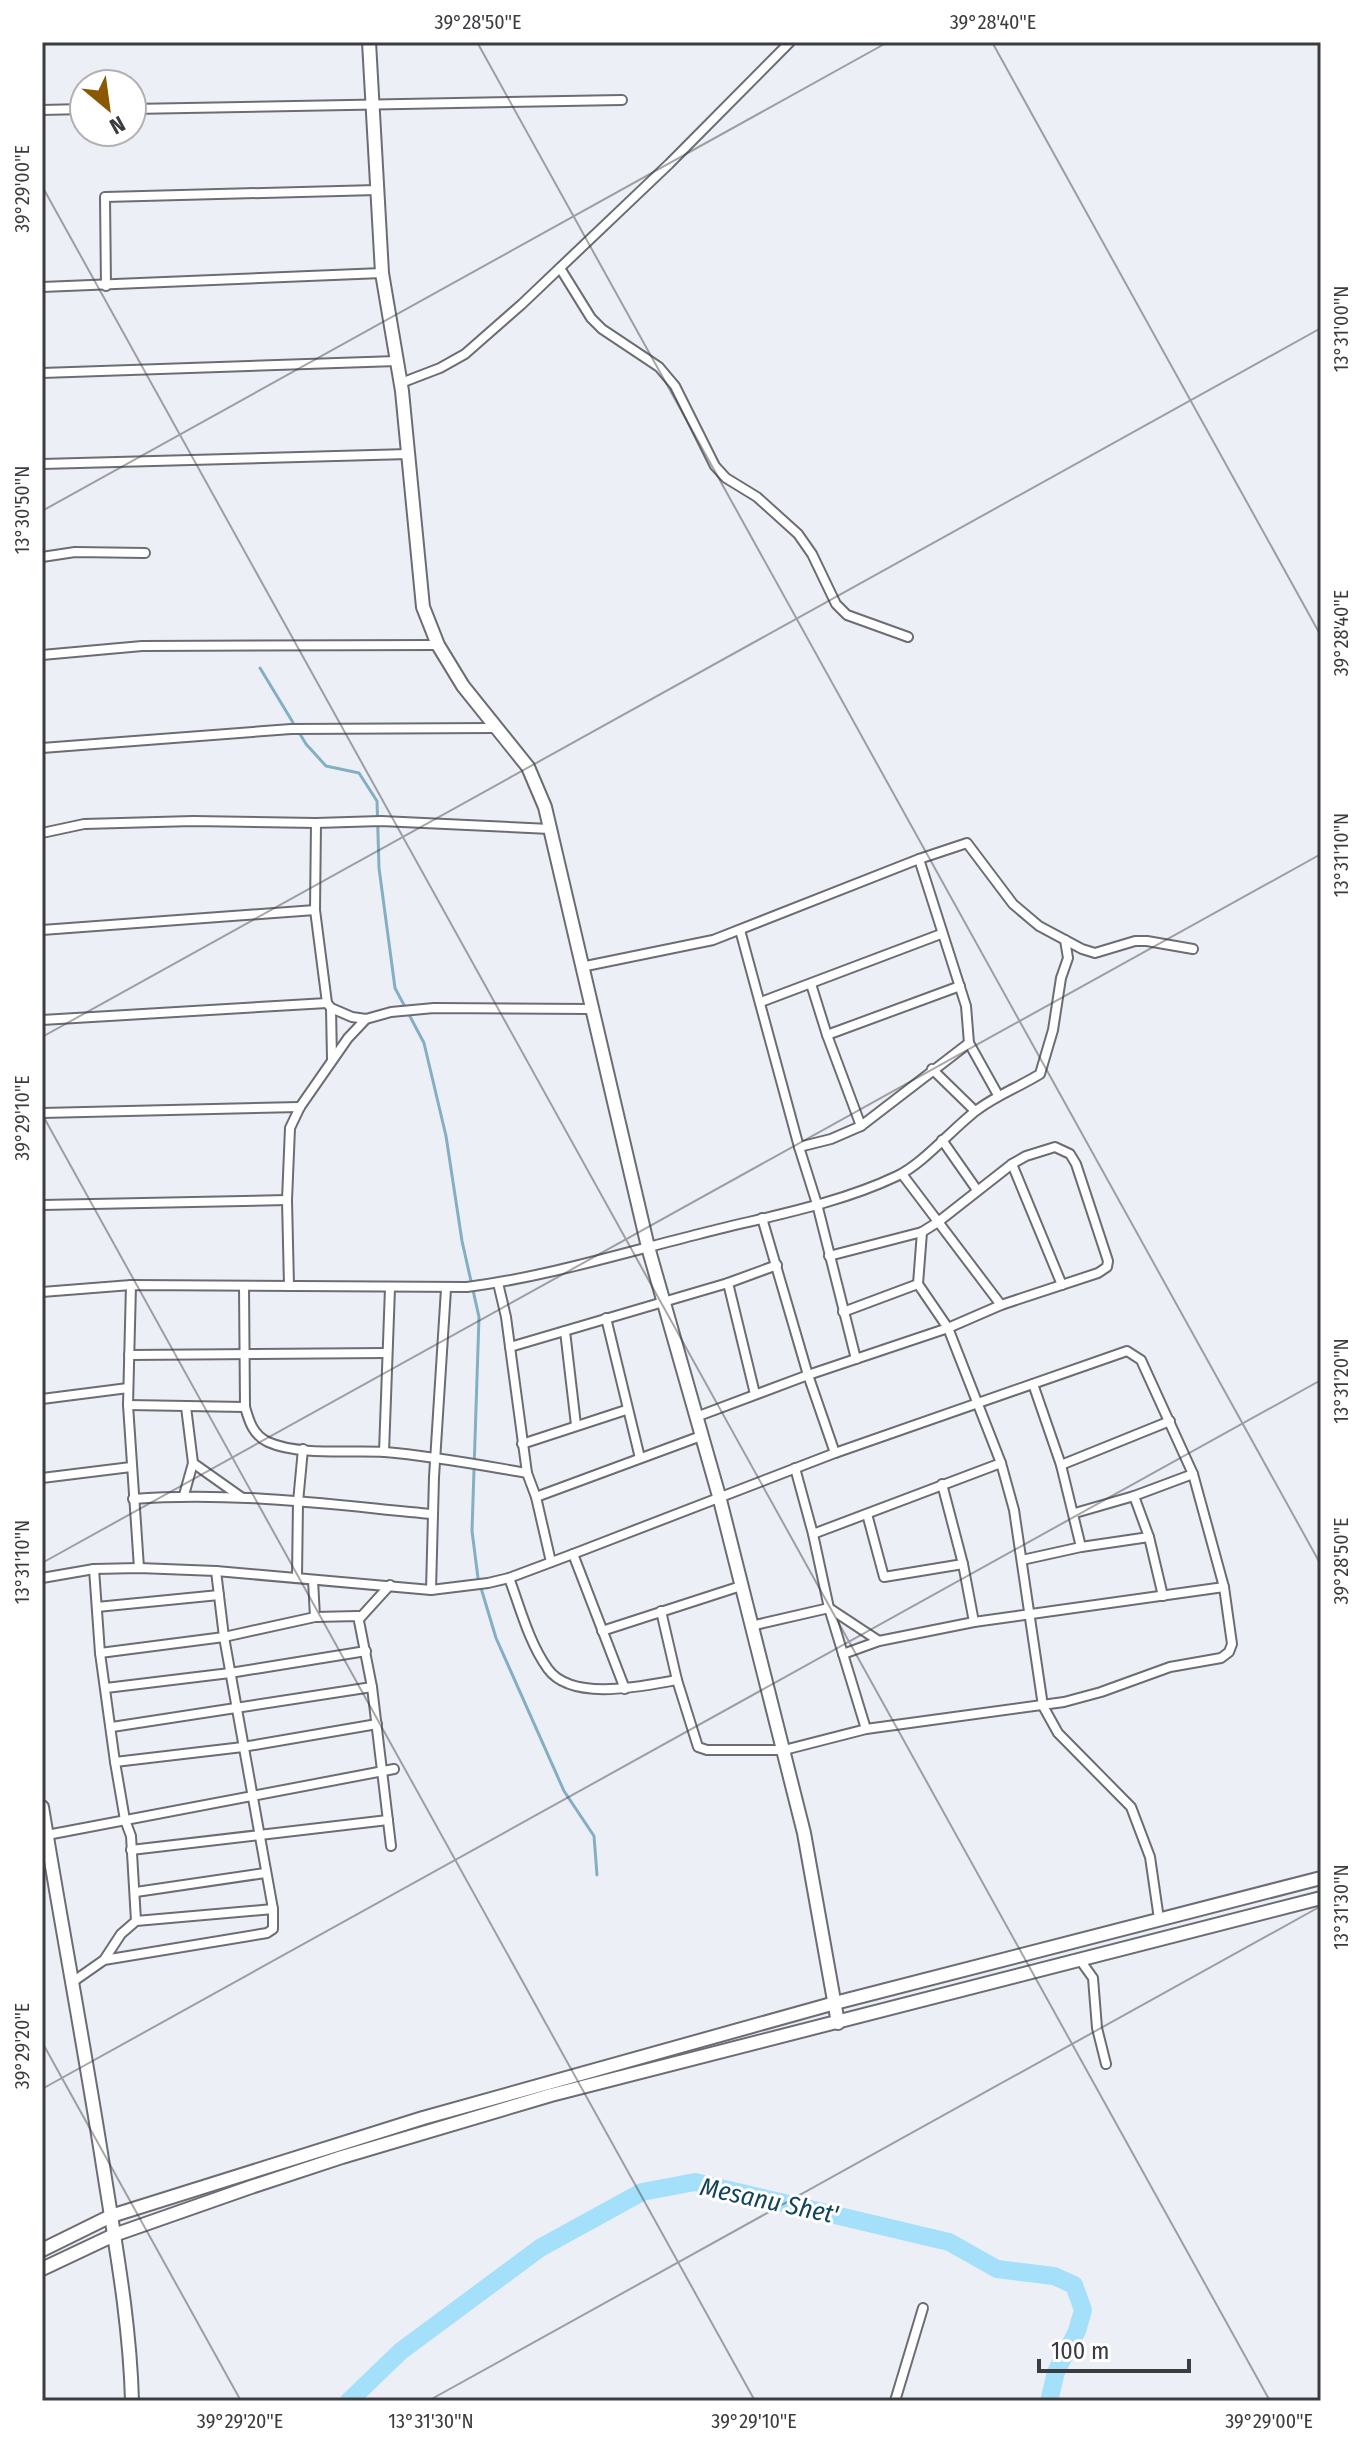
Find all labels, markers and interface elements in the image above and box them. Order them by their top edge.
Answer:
text: 39°28'50"E [435,10,521,34]
text: 39°28'40"E [950,10,1036,34]
north arrow [68,68,148,148]
text: N [105,110,130,140]
text: 39°29'00"E [10,145,34,233]
text: 13°31'00"N [1329,286,1353,372]
text: 13°30'50"N [10,466,34,554]
text: 39°28'40"E [1329,590,1353,676]
text: 13°31'10"N [1329,813,1353,897]
text: 39°29'10"E [10,1075,34,1161]
text: 13°31'20"N [1329,1338,1353,1424]
text: 39°28'50"E [1329,1518,1353,1604]
text: 13°31'10"N [10,1520,34,1604]
text: 13°31'30"N [1329,1864,1353,1950]
text: 39°29'20"E [10,2003,34,2089]
water label: Mesanu Shet' [697,2171,842,2231]
scale bar [1039,2323,1189,2373]
text: 100 m [1051,2337,1109,2365]
text: 39°29'20"E [197,2409,283,2433]
text: 13°31'30"N [388,2409,474,2433]
text: 39°29'10"E [711,2409,797,2433]
text: 39°29'00"E [1225,2409,1313,2433]

